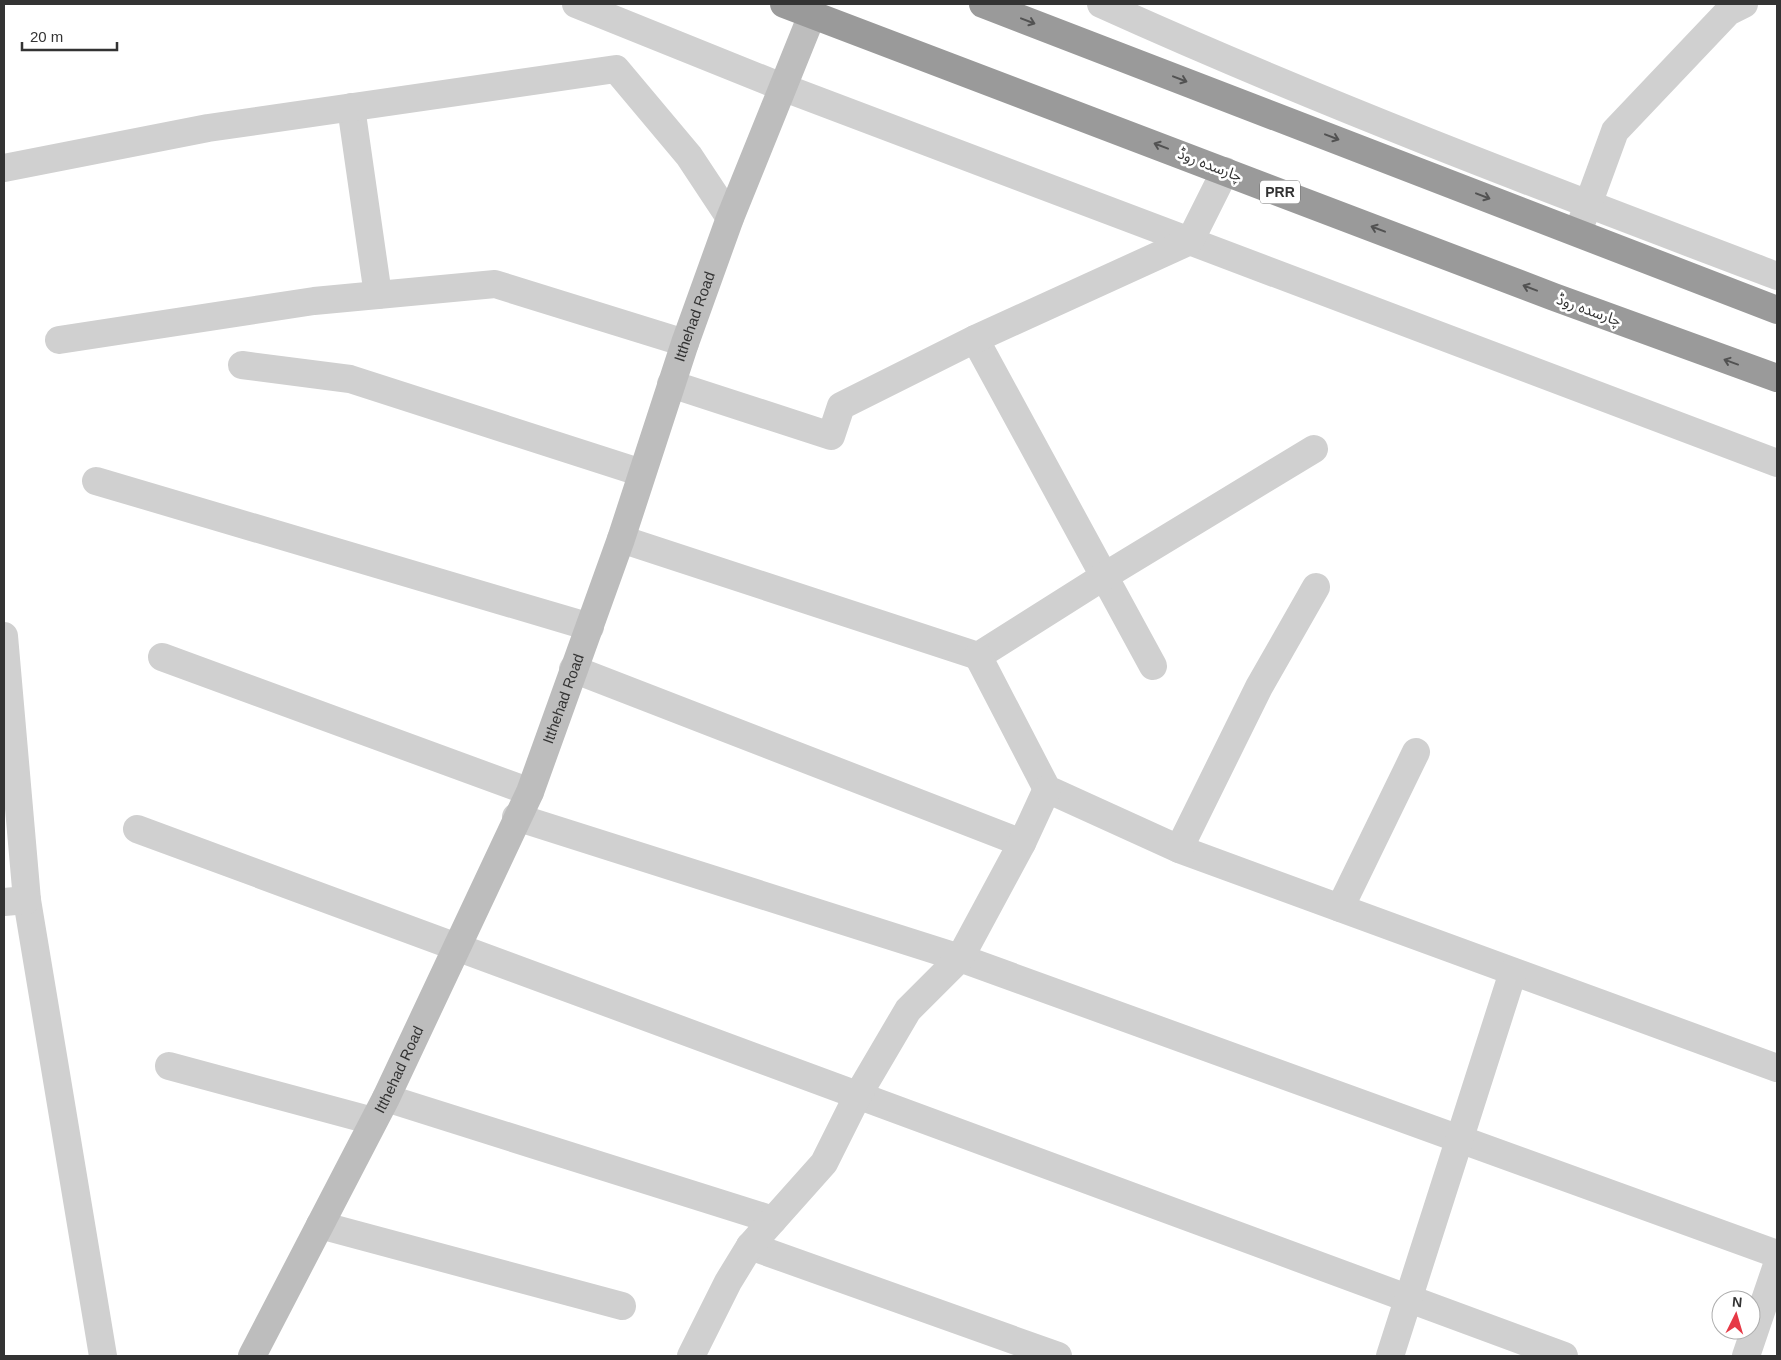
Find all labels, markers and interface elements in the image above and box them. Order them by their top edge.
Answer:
one-way arrow [1020,17,1035,26]
scale bar [22,20,118,52]
text: 20 m [30,28,63,45]
one-way arrow [1172,75,1187,84]
one-way arrow [1324,133,1339,142]
one-way arrow [1154,141,1169,150]
street label: چارسدہ روڈ [1175,144,1245,187]
road number: PRR [1260,180,1300,203]
one-way arrow [1475,191,1490,201]
one-way arrow [1371,224,1386,233]
street label: Itthehad Road [671,269,718,364]
one-way arrow [1522,283,1538,292]
street label: چارسدہ روڈ [1554,290,1624,331]
one-way arrow [1724,357,1740,366]
street label: Itthehad Road [539,651,587,746]
street label: Itthehad Road [371,1023,427,1116]
north arrow [1711,1290,1761,1340]
text: N [1731,1294,1743,1310]

